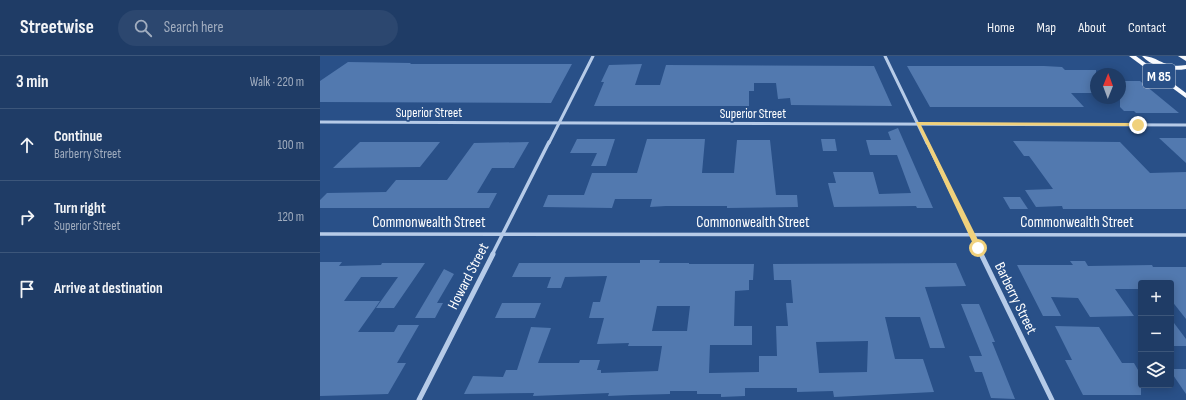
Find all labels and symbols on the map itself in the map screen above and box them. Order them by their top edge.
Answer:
road number: M 85 [1143,64,1175,88]
north arrow [1090,68,1126,104]
street label: Superior Street [396,105,462,121]
street label: Superior Street [720,106,786,122]
route end [1129,116,1147,134]
street label: Commonwealth Street [372,213,486,232]
street label: Commonwealth Street [696,213,810,232]
street label: Commonwealth Street [1020,213,1134,232]
street label: Howard Street [444,239,493,313]
route start [969,239,987,257]
street label: Barberry Street [990,259,1041,338]

